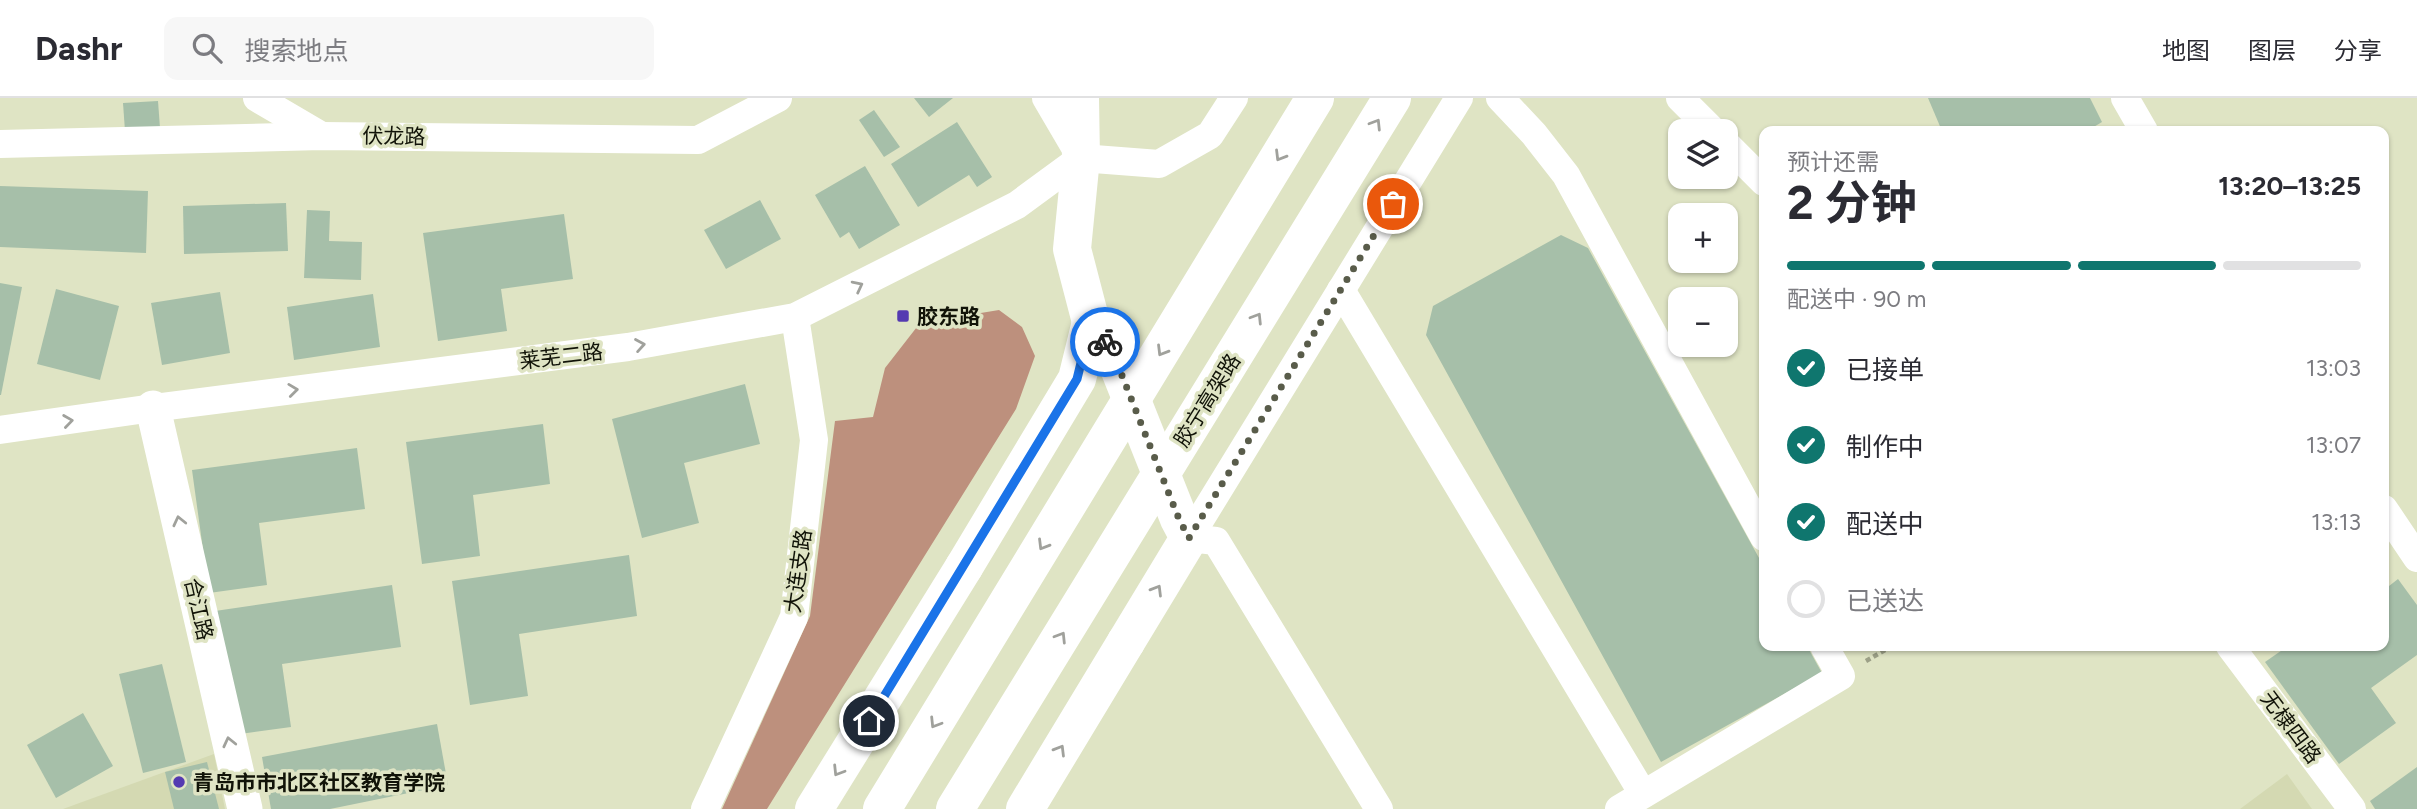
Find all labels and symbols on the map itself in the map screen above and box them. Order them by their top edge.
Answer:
one-way arrow [1367,119,1380,132]
street label: 伏龙路 [362,123,426,149]
one-way arrow [1275,149,1288,162]
pin [1363,174,1423,234]
one-way arrow [851,280,863,294]
place label: 胶东路 [917,304,980,329]
courier [1070,307,1140,377]
marker: 胶东路 [895,308,911,324]
one-way arrow [1248,313,1261,326]
street label: 莱芜二路 [518,338,604,374]
one-way arrow [634,338,646,353]
one-way arrow [1157,343,1170,356]
street label: 胶宁高架路 [1169,349,1245,451]
one-way arrow [287,383,299,398]
one-way arrow [62,413,73,428]
one-way arrow [172,515,187,527]
street label: 大连支路 [780,528,816,614]
one-way arrow [1039,538,1052,551]
street label: 合江路 [180,575,218,643]
one-way arrow [1149,585,1162,598]
one-way arrow [1052,632,1065,645]
street label: 无棣四路 [2256,686,2326,768]
pin [839,691,899,751]
one-way arrow [930,716,943,729]
one-way arrow [223,737,238,749]
one-way arrow [1052,745,1065,758]
one-way arrow [833,764,846,777]
place label: 青岛市市北区社区教育学院 [193,770,445,795]
marker: 青岛市市北区社区教育学院 [171,774,187,790]

